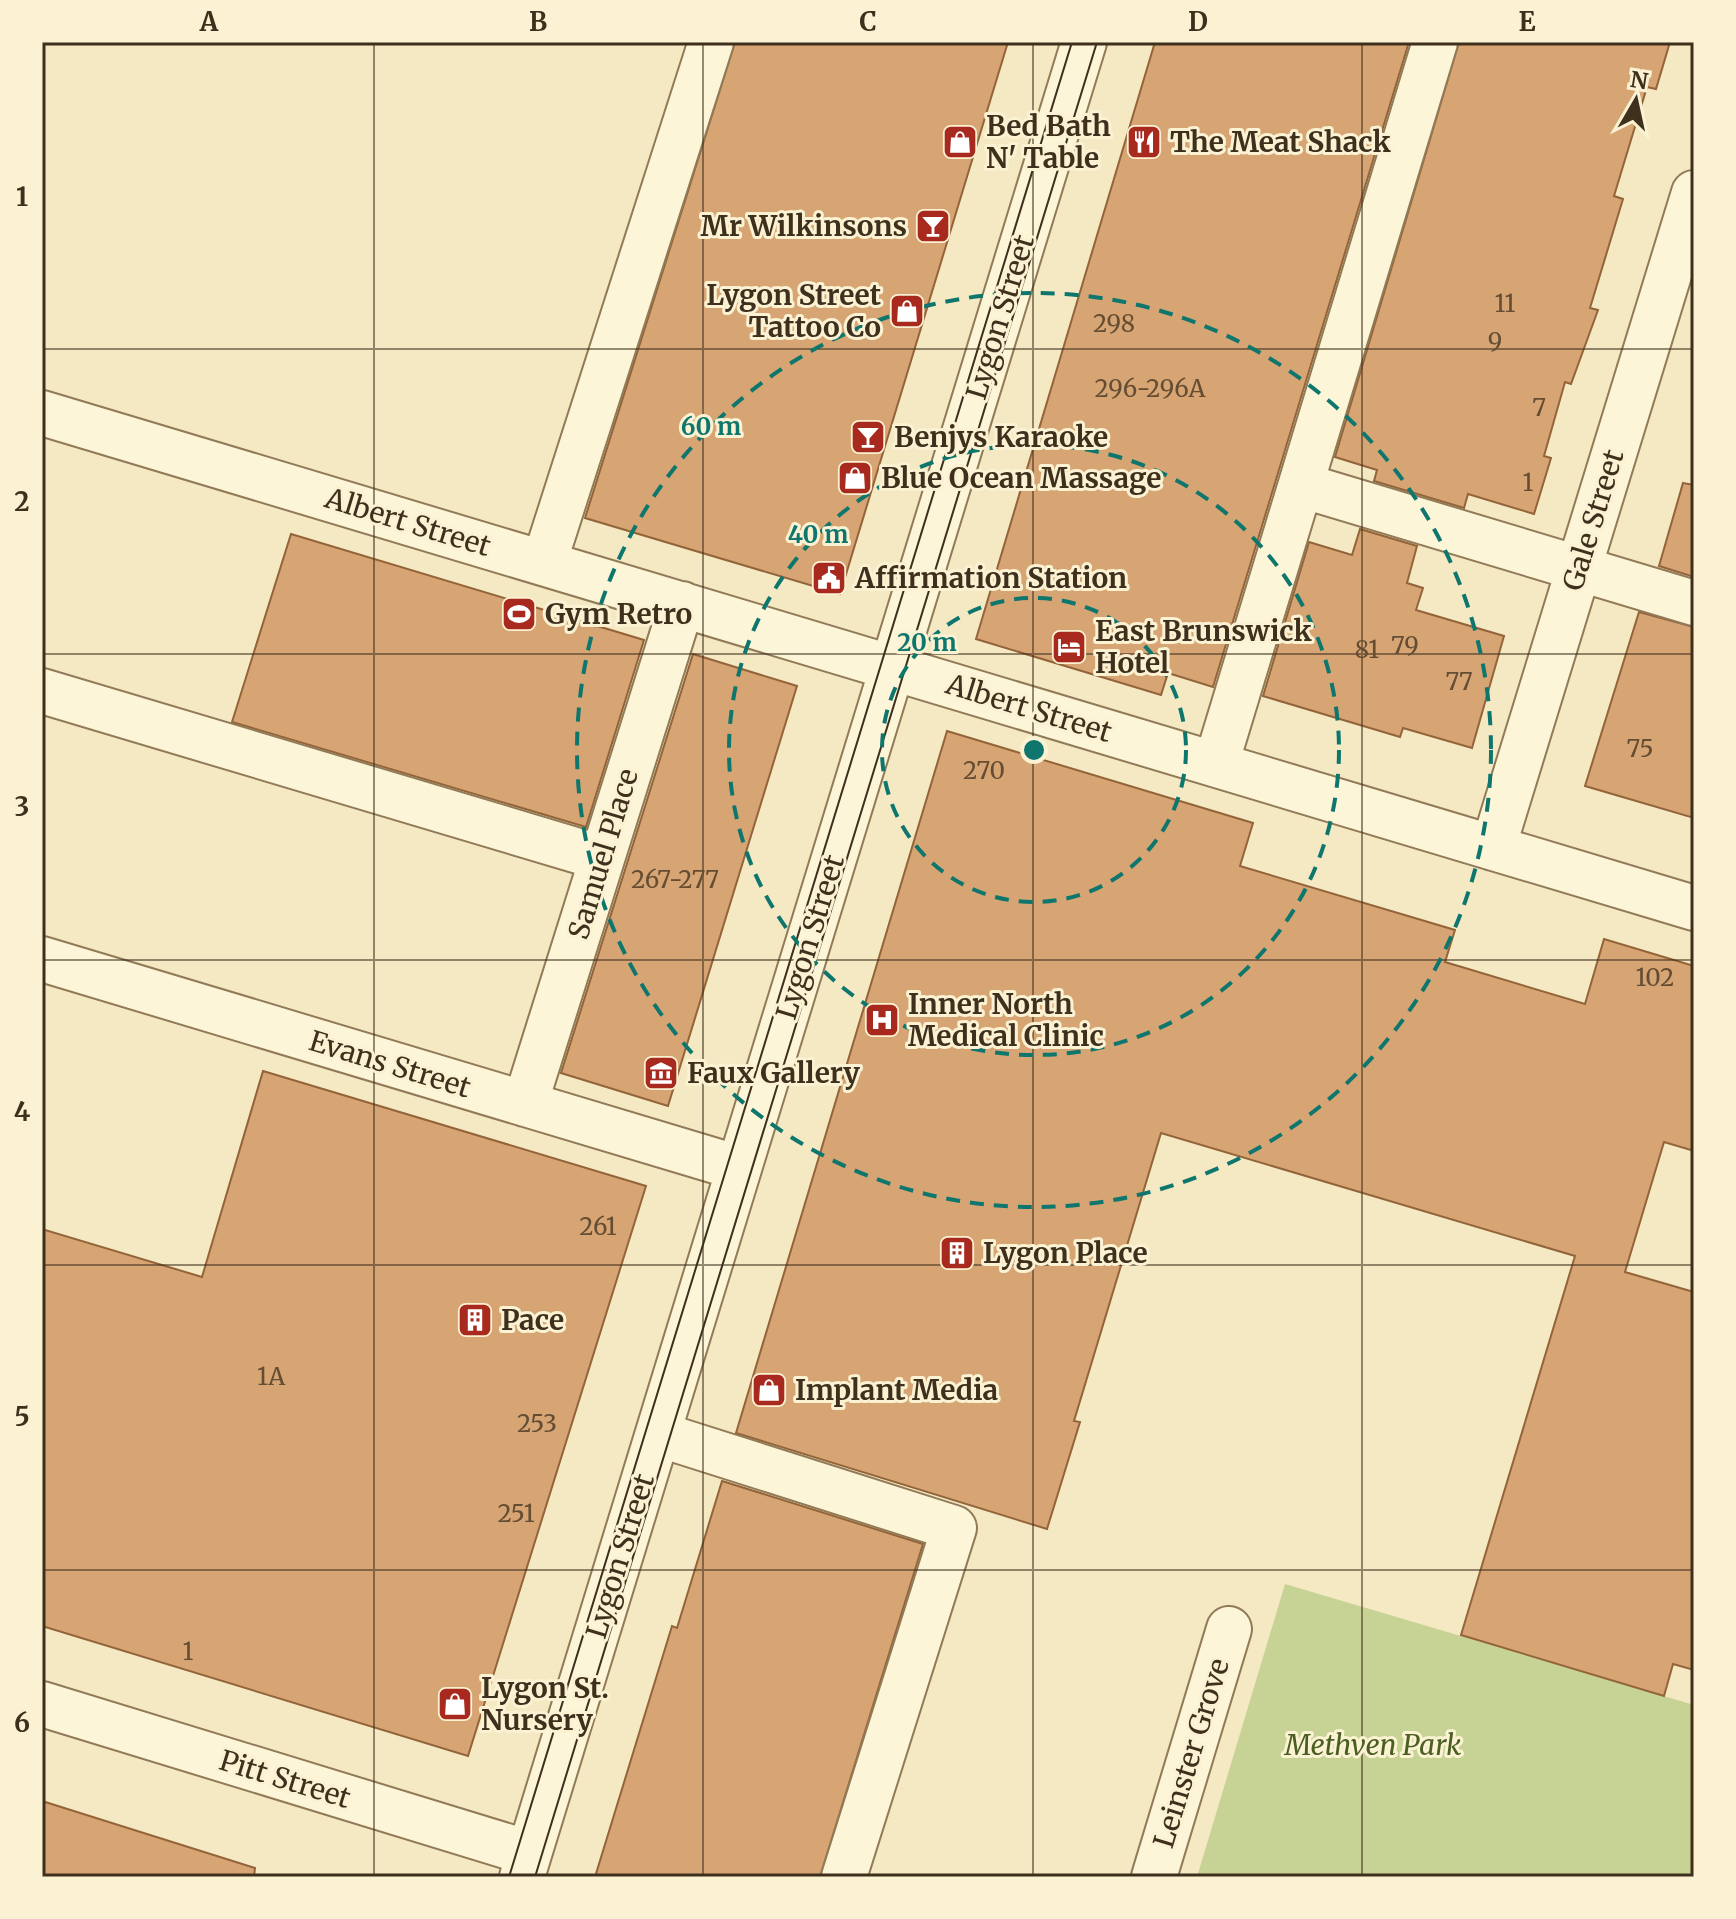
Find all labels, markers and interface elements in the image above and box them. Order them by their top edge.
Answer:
text: A [199,5,219,38]
text: B [529,5,547,38]
text: C [859,5,877,38]
text: D [1188,5,1208,38]
text: E [1519,5,1536,38]
north arrow [1596,60,1676,140]
text: N [1628,65,1651,96]
place label: Bed Bath N' Table [986,108,1111,176]
shop icon: Bed Bath N' Table [941,123,979,161]
restaurant icon: The Meat Shack [1125,123,1163,161]
place label: The Meat Shack [1170,124,1391,160]
text: 1 [16,180,28,213]
bar icon: Mr Wilkinsons [914,207,952,245]
place label: Mr Wilkinsons [700,208,907,244]
street label: Lygon Street [958,230,1042,404]
place label: Lygon Street Tattoo Co [706,277,881,345]
house number: 11 [1495,288,1516,319]
shop icon: Lygon Street Tattoo Co [888,292,926,330]
house number: 298 [1093,308,1135,339]
house number: 9 [1488,326,1502,357]
house number: 296-296A [1094,373,1207,404]
house number: 7 [1532,392,1546,423]
text: 60 m [681,411,741,442]
bar icon: Benjys Karaoke [849,418,887,456]
place label: Benjys Karaoke [894,419,1108,455]
street label: Gale Street [1555,445,1632,595]
shop icon: Blue Ocean Massage [836,459,874,497]
place label: Blue Ocean Massage [881,460,1161,496]
house number: 1 [1523,467,1534,498]
street label: Albert Street [320,480,495,564]
text: 2 [14,485,30,518]
text: 40 m [788,519,848,550]
public building icon: Affirmation Station [810,559,848,597]
place label: Affirmation Station [854,560,1127,596]
sports icon: Gym Retro [500,595,538,633]
place label: Gym Retro [545,596,692,632]
place label: East Brunswick Hotel [1095,613,1313,681]
text: 20 m [897,627,957,658]
hotel icon: East Brunswick Hotel [1050,628,1088,666]
house number: 79 [1391,630,1419,661]
house number: 81 [1355,634,1379,665]
street label: Albert Street [941,666,1116,750]
house number: 77 [1445,666,1473,697]
house number: 75 [1627,733,1653,764]
centre of rings [1020,736,1048,764]
house number: 270 [963,755,1005,786]
street label: Samuel Place [560,764,646,944]
text: 3 [15,790,29,823]
street label: Lygon Street [768,850,852,1024]
house number: 267-277 [631,864,719,895]
house number: 102 [1636,962,1674,993]
place label: Inner North Medical Clinic [908,986,1104,1054]
hospital icon: Inner North Medical Clinic [863,1001,901,1039]
street label: Evans Street [305,1022,475,1106]
museum icon: Faux Gallery [642,1054,680,1092]
place label: Faux Gallery [687,1055,860,1091]
text: 4 [14,1095,31,1128]
house number: 261 [579,1211,617,1242]
building icon: Lygon Place [938,1234,976,1272]
place label: Lygon Place [983,1235,1148,1271]
building icon: Pace [456,1301,494,1339]
place label: Pace [501,1302,564,1338]
house number: 1A [257,1361,286,1392]
shop icon: Implant Media [750,1371,788,1409]
place label: Implant Media [795,1372,998,1408]
text: 5 [14,1400,30,1433]
house number: 253 [517,1408,557,1439]
street label: Lygon Street [578,1469,662,1643]
house number: 251 [497,1498,535,1529]
house number: 1 [183,1636,194,1667]
street label: Leinster Grove [1145,1654,1237,1852]
place label: Lygon St. Nursery [481,1670,609,1738]
shop icon: Lygon St. Nursery [436,1685,474,1723]
text: 6 [14,1706,30,1739]
park label: Methven Park [1284,1727,1461,1763]
street label: Pitt Street [215,1742,355,1816]

